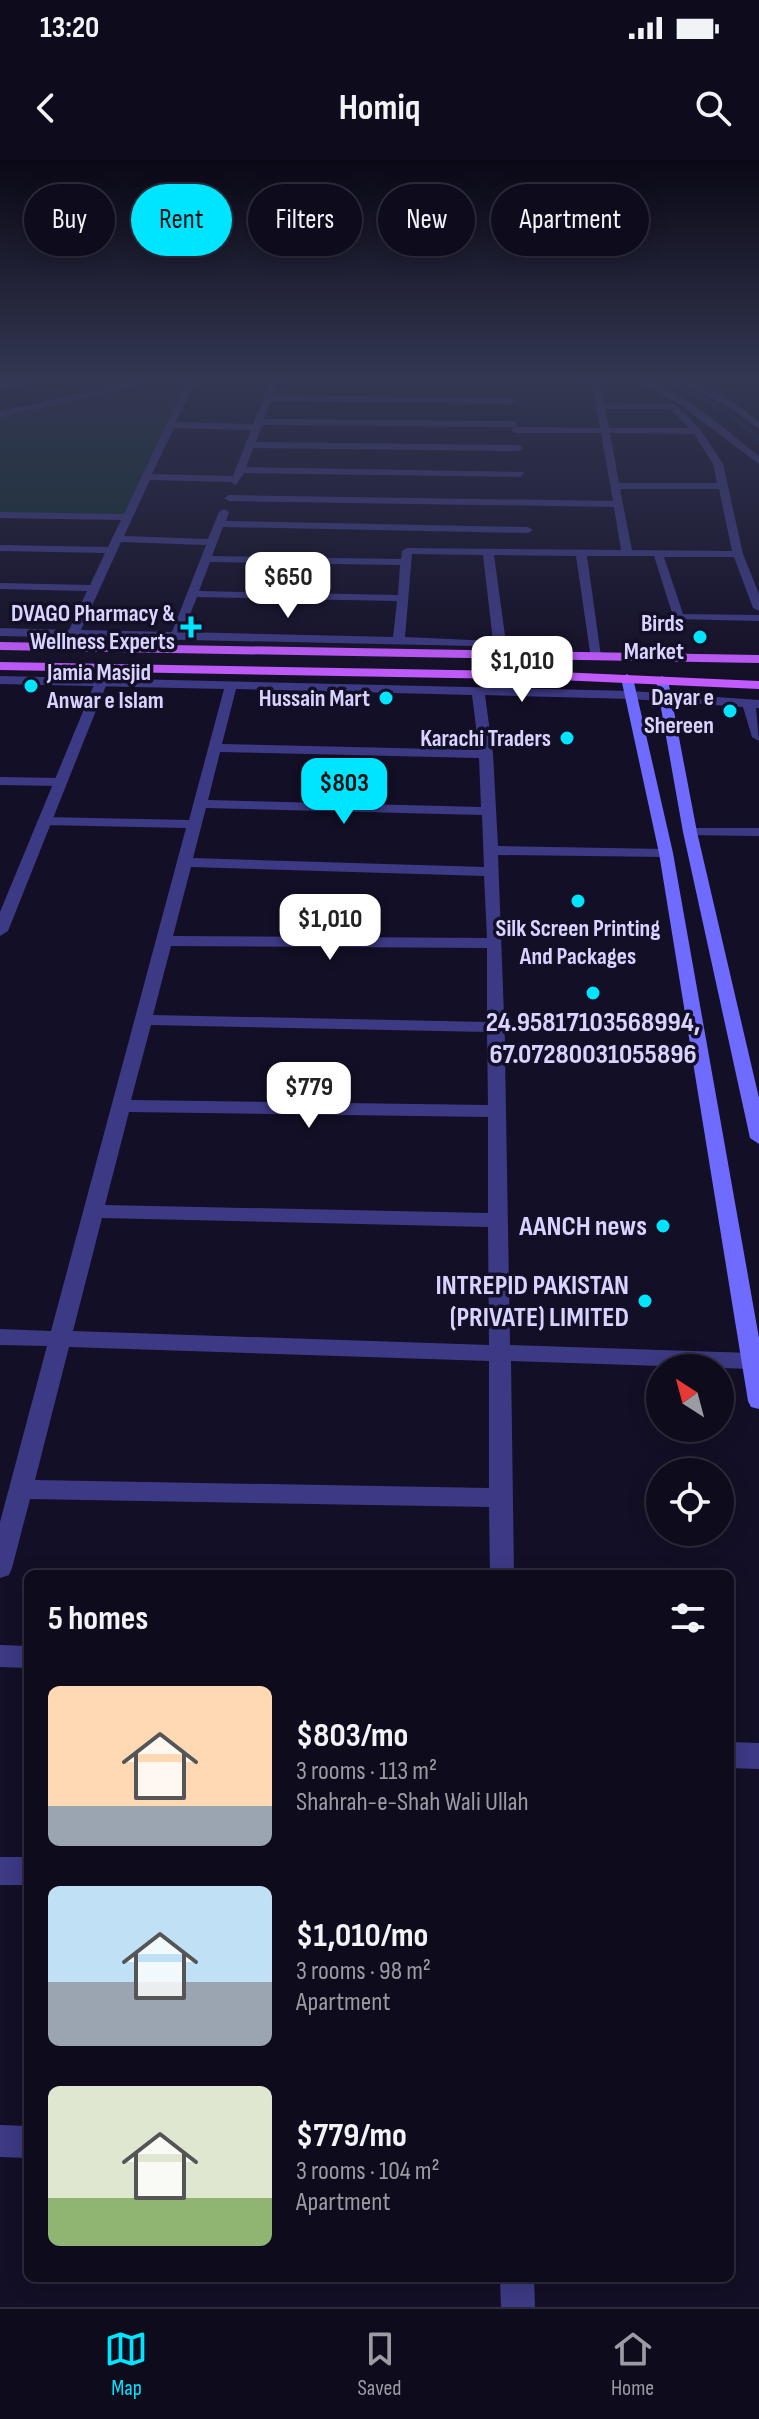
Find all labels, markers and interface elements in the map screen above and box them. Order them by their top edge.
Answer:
text: 13:20 [40,10,99,46]
icon: back [24,86,68,130]
icon: search [691,86,735,130]
text: Homiq [339,87,420,130]
chip: Buy [24,184,115,256]
chip: Rent [131,184,232,256]
chip: Filters [248,184,362,256]
chip: New [378,184,475,256]
chip: Apartment [491,184,649,256]
pin: $650 [241,552,335,620]
text: $650 [263,562,313,593]
place label: DVAGO Pharmacy & Wellness Experts [11,599,175,656]
place label: Birds Market [624,609,684,666]
marker: DVAGO Pharmacy & Wellness Experts [182,618,200,636]
marker: Birds Market [691,628,709,646]
pin: $1,010 [457,636,587,704]
text: $1,010 [490,646,554,677]
place label: Jamia Masjid Anwar e Islam [46,658,164,715]
marker: Jamia Masjid Anwar e Islam [22,677,40,695]
place label: Dayar e Shereen [644,683,714,740]
place label: Hussain Mart [259,684,370,713]
marker: Hussain Mart [377,689,395,707]
marker: Dayar e Shereen [721,702,739,720]
place label: Karachi Traders [420,724,551,753]
marker: Karachi Traders [558,729,576,747]
pin: $803 [297,758,391,826]
text: $803 [319,768,369,799]
marker: Silk Screen Printing And Packages [569,892,587,910]
pin: $1,010 [265,894,395,962]
text: $1,010 [298,904,362,935]
place label: Silk Screen Printing And Packages [496,914,660,971]
marker: 24.95817103568994, 67.07280031055896 [584,984,602,1002]
place label: 24.95817103568994, 67.07280031055896 [486,1006,700,1071]
pin: $779 [262,1062,356,1130]
text: $779 [285,1072,333,1103]
place label: AANCH news [518,1210,647,1243]
marker: AANCH news [654,1217,672,1235]
place label: INTREPID PAKISTAN (PRIVATE) LIMITED [435,1269,629,1334]
marker: INTREPID PAKISTAN (PRIVATE) LIMITED [636,1292,654,1310]
north arrow [646,1354,734,1442]
map controls [646,1354,734,1546]
button: locate [646,1458,734,1546]
icon: filters [666,1596,710,1640]
text: 5 homes [48,1598,148,1639]
text: $803/mo [296,1715,408,1756]
icon: home [112,1718,208,1814]
text: 3 rooms · 113 m² [296,1756,437,1787]
text: Shahrah-e-Shah Wali Ullah [296,1787,529,1818]
text: $1,010/mo [296,1915,428,1956]
icon: home [112,1918,208,2014]
text: 3 rooms · 98 m² [296,1956,431,1987]
text: Apartment [296,1987,390,2018]
text: $779/mo [296,2115,407,2156]
icon: home [112,2118,208,2214]
text: 3 rooms · 104 m² [296,2156,440,2187]
text: Apartment [296,2187,390,2218]
tab: Map [104,2327,148,2402]
tab: Saved [357,2327,402,2402]
tab: Home [611,2327,655,2402]

